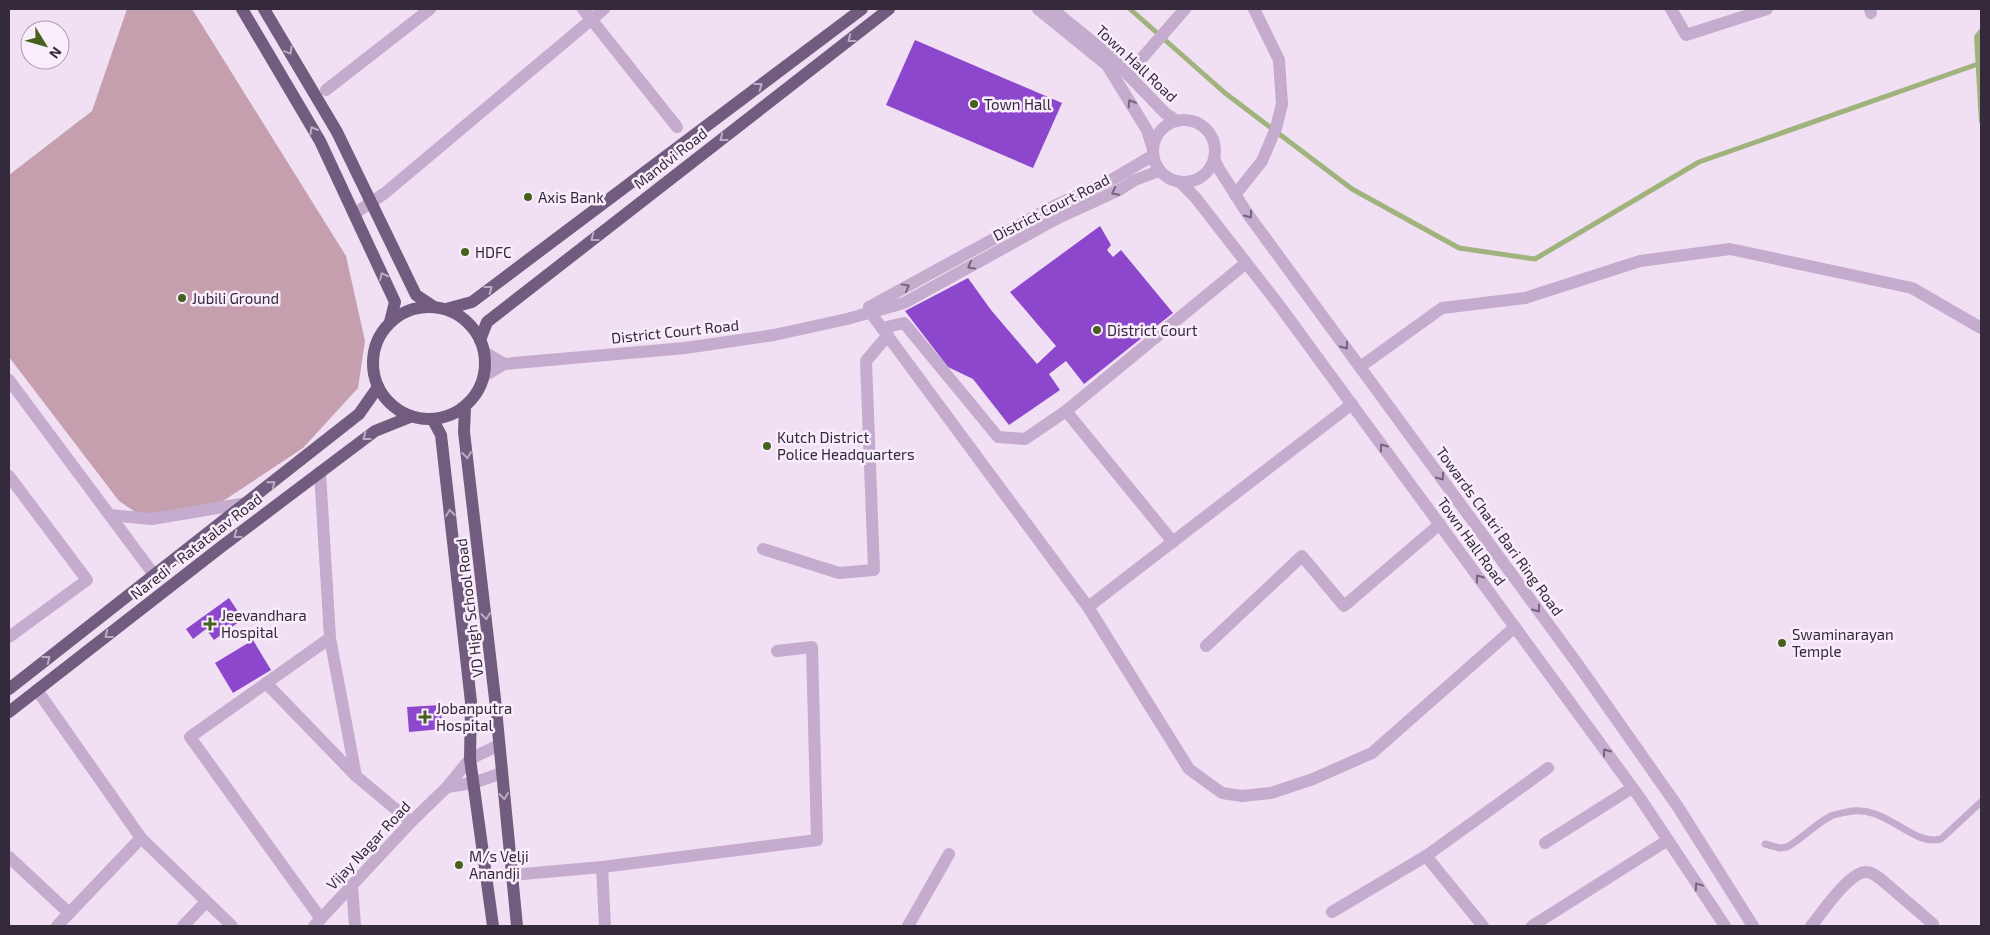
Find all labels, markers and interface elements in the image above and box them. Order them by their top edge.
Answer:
north arrow [20,20,70,70]
street label: Town Hall Road [1093,21,1181,105]
one-way arrow [848,33,857,41]
text: N [46,44,66,62]
one-way arrow [282,45,292,54]
one-way arrow [753,83,763,92]
place label: Town Hall [984,95,1052,113]
marker: Town Hall [968,98,980,110]
one-way arrow [1127,100,1137,109]
street label: Mandvi Road [630,124,710,192]
one-way arrow [309,126,319,135]
one-way arrow [720,133,729,141]
street label: District Court Road [990,170,1112,244]
one-way arrow [1111,186,1120,196]
place label: Axis Bank [538,188,604,206]
marker: Axis Bank [522,191,534,203]
one-way arrow [1243,209,1252,219]
one-way arrow [591,233,600,241]
place label: HDFC [475,243,512,261]
marker: HDFC [459,246,471,258]
one-way arrow [967,260,976,270]
one-way arrow [379,272,389,281]
one-way arrow [900,284,909,294]
one-way arrow [483,286,493,295]
place label: Jubili Ground [192,289,279,307]
marker: Jubili Ground [176,292,188,304]
street label: District Court Road [610,315,740,347]
place label: District Court [1107,321,1198,339]
marker: District Court [1091,324,1103,336]
one-way arrow [1339,340,1348,350]
place label: Kutch District Police Headquarters [777,428,915,463]
one-way arrow [362,431,372,440]
marker: Kutch District Police Headquarters [761,440,773,452]
one-way arrow [1380,443,1389,453]
street label: Towards Chatri Bari Ring Road [1433,443,1567,619]
one-way arrow [461,451,472,459]
one-way arrow [1435,472,1444,481]
one-way arrow [266,480,275,489]
street label: Naredi - Ratatalav Road [127,489,265,603]
street label: Town Hall Road [1434,493,1510,589]
one-way arrow [445,509,456,517]
one-way arrow [233,529,243,538]
street label: VD High School Road [452,537,486,679]
one-way arrow [1476,574,1485,584]
one-way arrow [1531,603,1540,612]
place label: Jeevandhara Hospital [221,606,307,641]
one-way arrow [480,613,491,621]
marker: Jeevandhara Hospital [203,617,217,631]
place label: Swaminarayan Temple [1792,625,1894,660]
one-way arrow [105,629,114,637]
marker: Swaminarayan Temple [1776,637,1788,649]
one-way arrow [41,657,50,665]
place label: Jobanputra Hospital [436,699,512,734]
marker: Jobanputra Hospital [418,710,432,724]
one-way arrow [1603,748,1612,758]
one-way arrow [498,792,509,800]
street label: Vijay Nagar Road [322,797,414,894]
place label: M/s Velji Anandji [469,847,529,883]
marker: M/s Velji Anandji [453,859,465,871]
one-way arrow [1695,882,1704,891]

